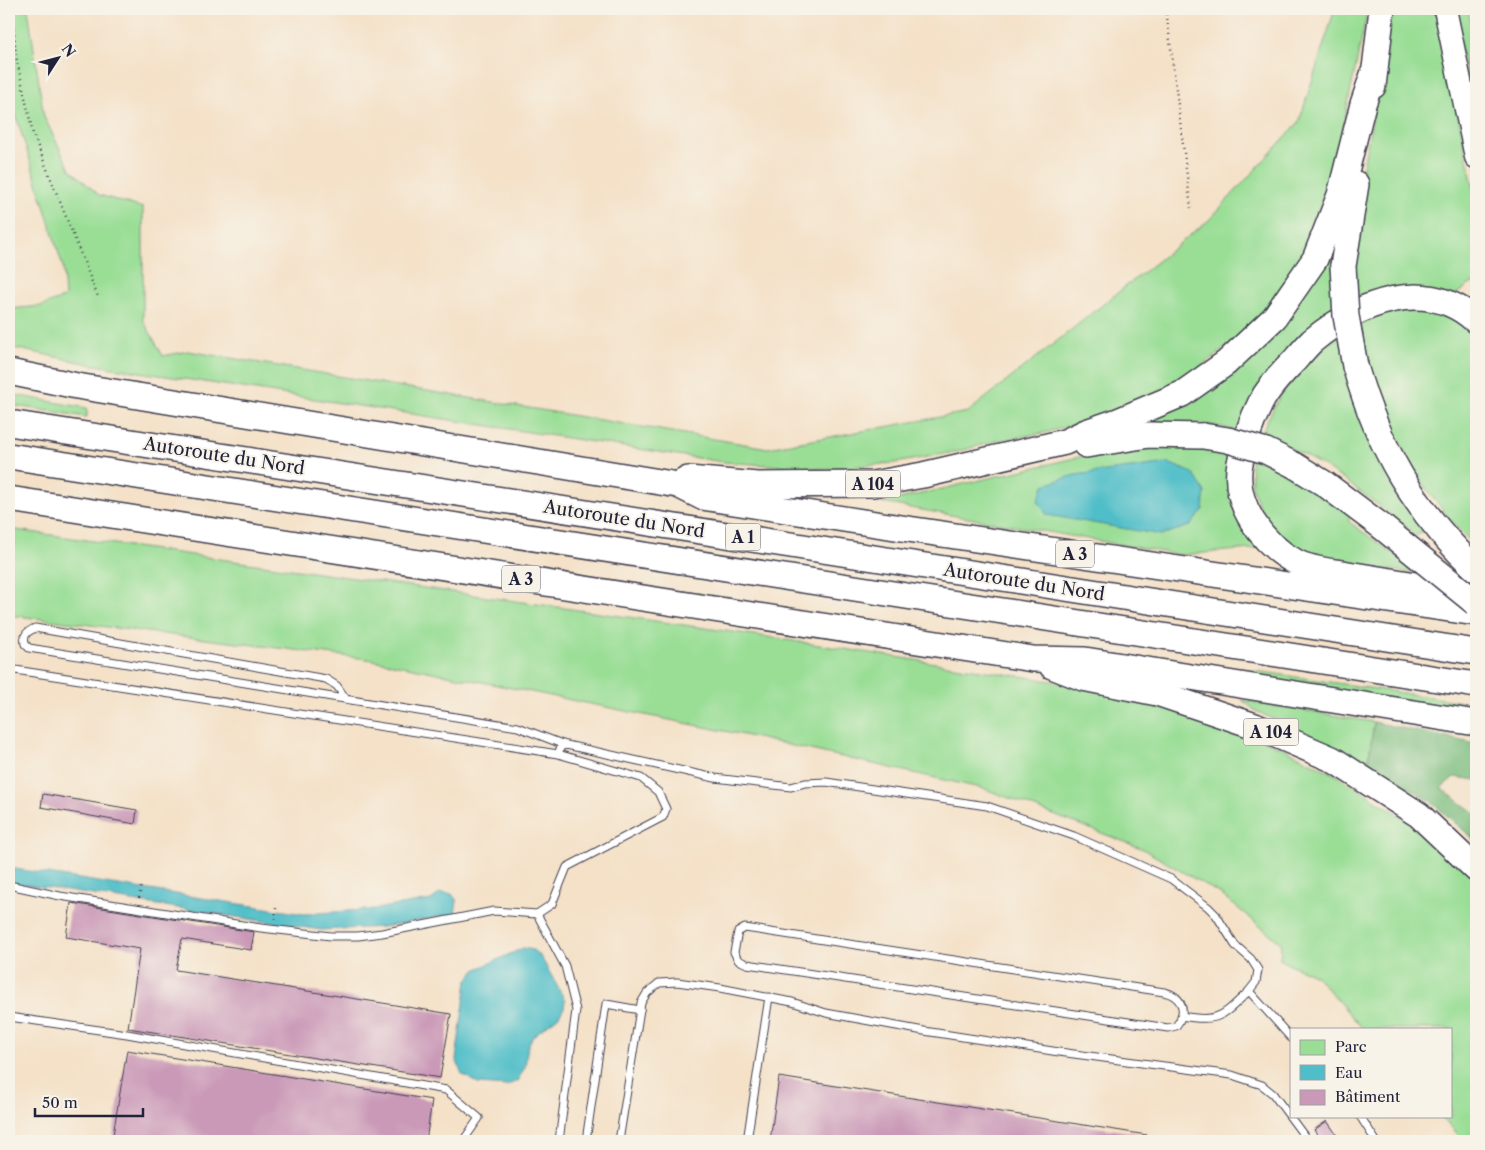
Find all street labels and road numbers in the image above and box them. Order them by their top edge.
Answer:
street label: Autoroute du Nord [141,432,306,480]
road number: A 104 [846,470,900,498]
street label: Autoroute du Nord [541,495,706,543]
road number: A 1 [726,524,760,550]
road number: A 3 [1056,540,1094,568]
street label: Autoroute du Nord [941,558,1106,606]
road number: A 3 [502,566,540,592]
road number: A 104 [1244,719,1298,746]

